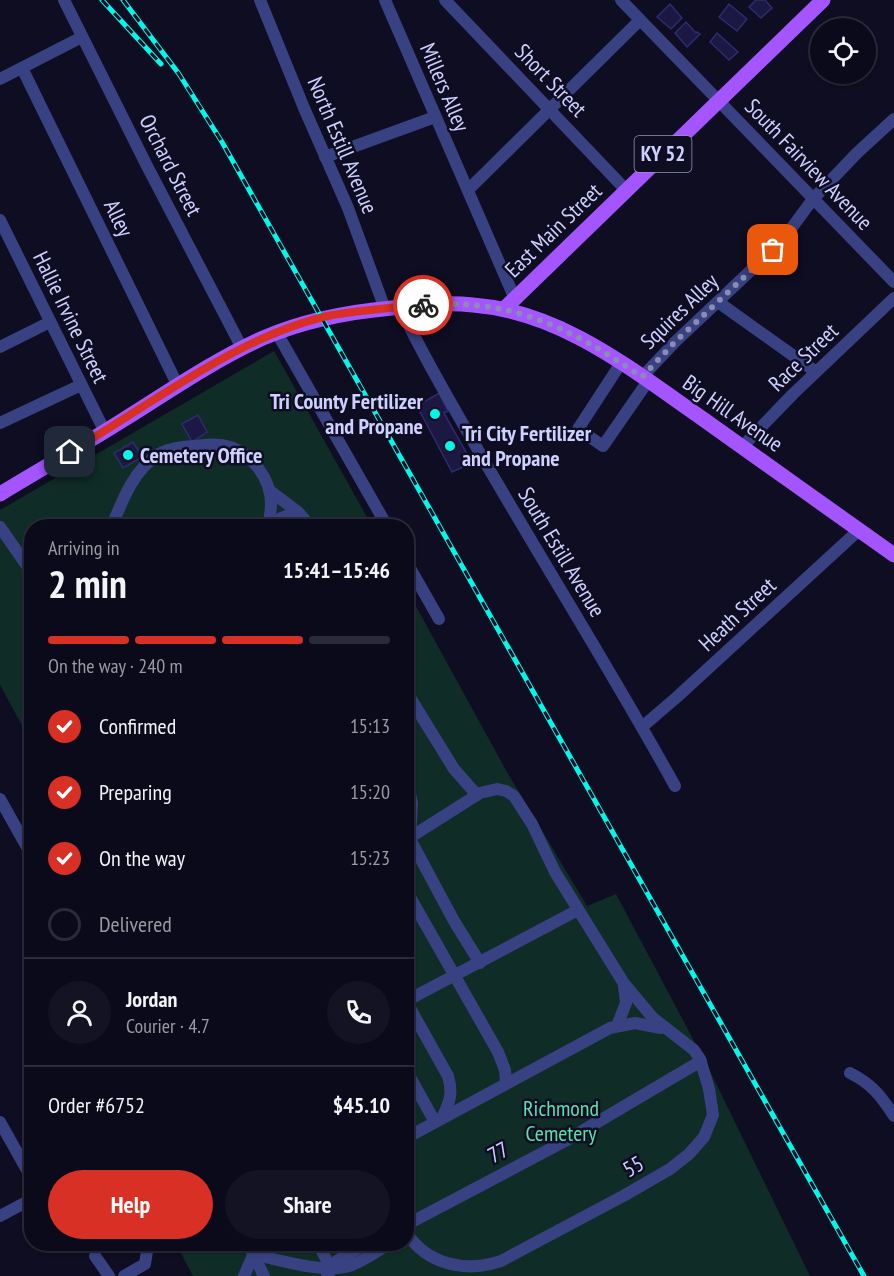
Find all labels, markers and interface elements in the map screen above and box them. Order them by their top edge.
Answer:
map controls [810,18,876,84]
button: locate [810,18,876,84]
street label: Short Street [509,37,593,123]
street label: Millers Alley [414,39,476,136]
street label: North Estill Avenue [302,72,384,218]
street label: South Fairview Avenue [739,92,879,236]
street label: Orchard Street [134,110,208,220]
road number: KY 52 [634,136,692,172]
street label: East Main Street [499,177,607,283]
street label: Alley [98,195,140,242]
pin [747,224,798,275]
icon: bag [756,233,789,266]
street label: Hallie Irvine Street [27,247,115,387]
street label: Squires Alley [634,267,724,355]
courier [393,275,453,335]
icon: bike [407,289,440,322]
street label: Race Street [762,317,844,397]
street label: Big Hill Avenue [678,368,788,458]
place label: Tri County Fertilizer and Propane [270,387,424,440]
marker: Tri County Fertilizer and Propane [428,407,442,421]
place label: Tri City Fertilizer and Propane [462,419,592,472]
pin [44,426,95,477]
icon: home [53,435,86,468]
marker: Tri City Fertilizer and Propane [443,439,457,453]
place label: Cemetery Office [140,441,262,469]
marker: Cemetery Office [121,448,135,462]
street label: South Estill Avenue [512,482,612,622]
text: Arriving in [48,535,120,561]
text: 15:41–15:46 [283,556,390,584]
text: 2 min [48,558,127,609]
street label: Heath Street [692,571,782,657]
text: On the way · 240 m [48,653,183,679]
icon: check [48,710,81,743]
text: Confirmed [99,712,176,740]
text: 15:13 [350,713,390,739]
icon: check [48,776,81,809]
text: Preparing [99,778,172,806]
text: 15:20 [350,779,390,805]
icon: check [48,842,81,875]
text: On the way [99,844,185,872]
text: 15:23 [350,845,390,871]
text: Delivered [99,910,172,938]
button: person [48,981,111,1044]
button: phone [327,981,390,1044]
text: Jordan [126,985,177,1013]
text: Courier · 4.7 [126,1013,210,1039]
text: Order #6752 [48,1091,145,1119]
text: $45.10 [333,1091,390,1119]
park label: Richmond Cemetery [523,1094,599,1147]
street label: 77 [483,1135,513,1169]
street label: 55 [617,1149,649,1183]
button: Help [48,1170,213,1239]
button: Share [225,1170,390,1239]

